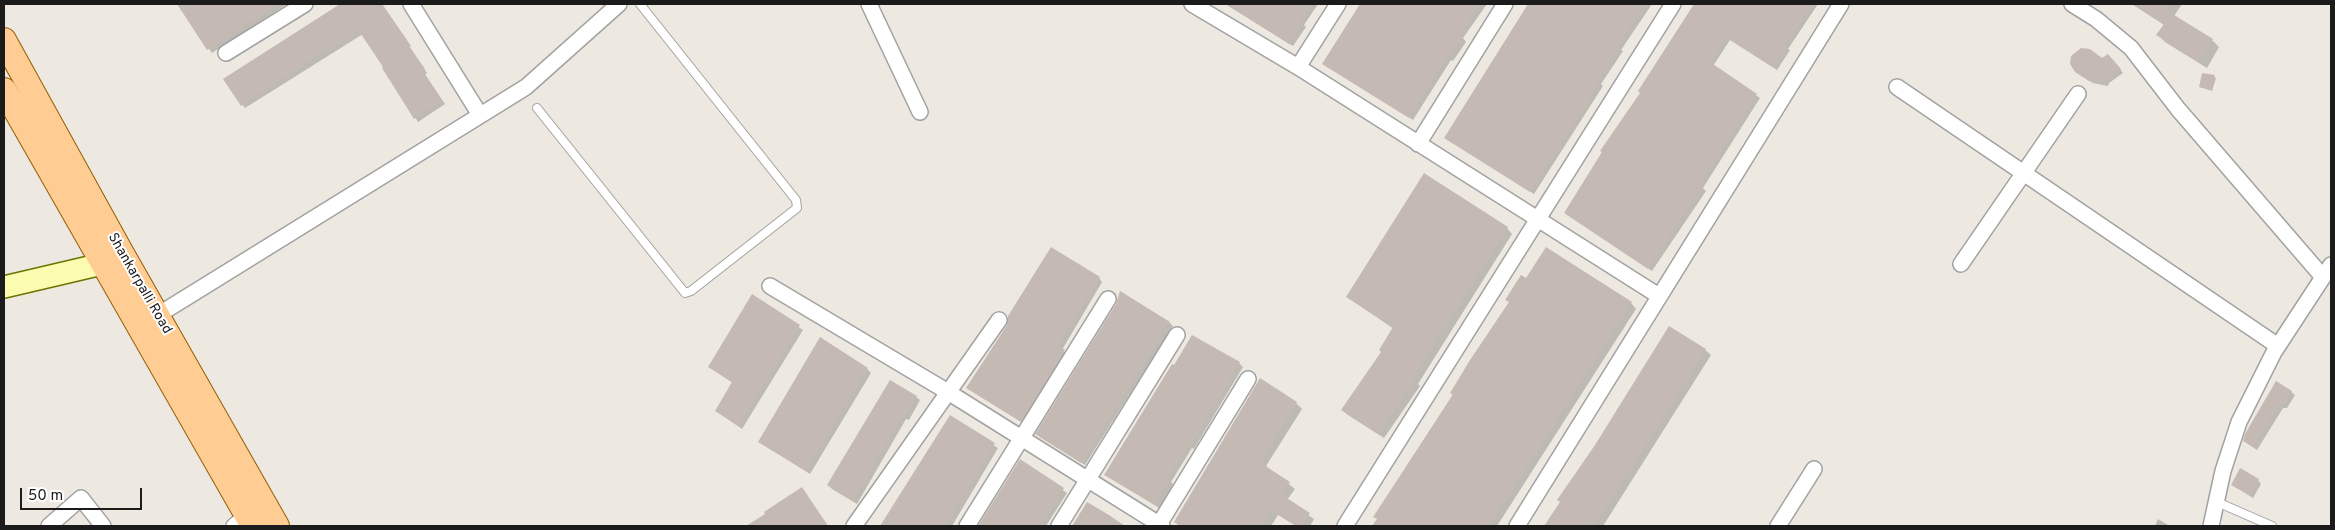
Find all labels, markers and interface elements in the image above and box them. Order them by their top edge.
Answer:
street label: Shankarpalli Road [103,231,175,337]
scale bar [22,478,145,510]
text: 50 m [28,487,63,506]

